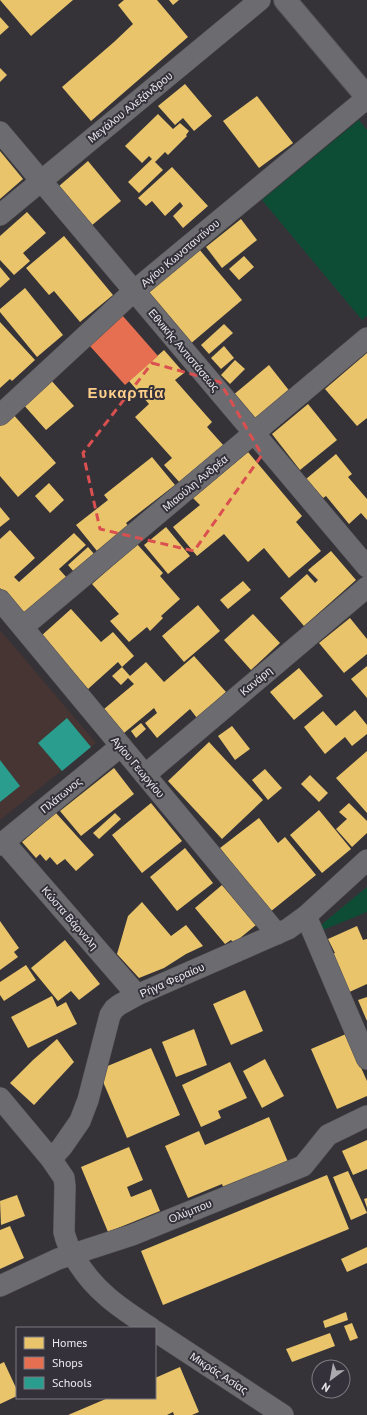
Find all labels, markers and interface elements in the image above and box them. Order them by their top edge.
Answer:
street label: Μεγάλου Αλεξάνδρου [85,68,175,146]
street label: Αγίου Κωνσταντίνου [138,216,222,290]
street label: Εθνικής Αντιστάσεως [145,306,223,394]
district label: Ευκαρπία [88,383,164,402]
street label: Μιαούλη Ανδρέα [159,451,231,514]
street label: Κανάρη [237,663,275,699]
street label: Αγίου Γεωργίου [108,733,168,801]
street label: Πλάτωνος [37,774,85,816]
street label: Κώστα Βάρναλη [39,883,101,953]
street label: Ρήγα Φεραίου [138,960,206,1000]
street label: Ολύμπου [166,1196,214,1226]
legend [16,1327,156,1399]
text: Homes [52,1335,87,1350]
street label: Μικράς Ασίας [187,1349,251,1397]
text: Shops [52,1355,83,1370]
north arrow [311,1359,351,1399]
text: Schools [52,1375,92,1390]
text: N [319,1380,332,1395]

